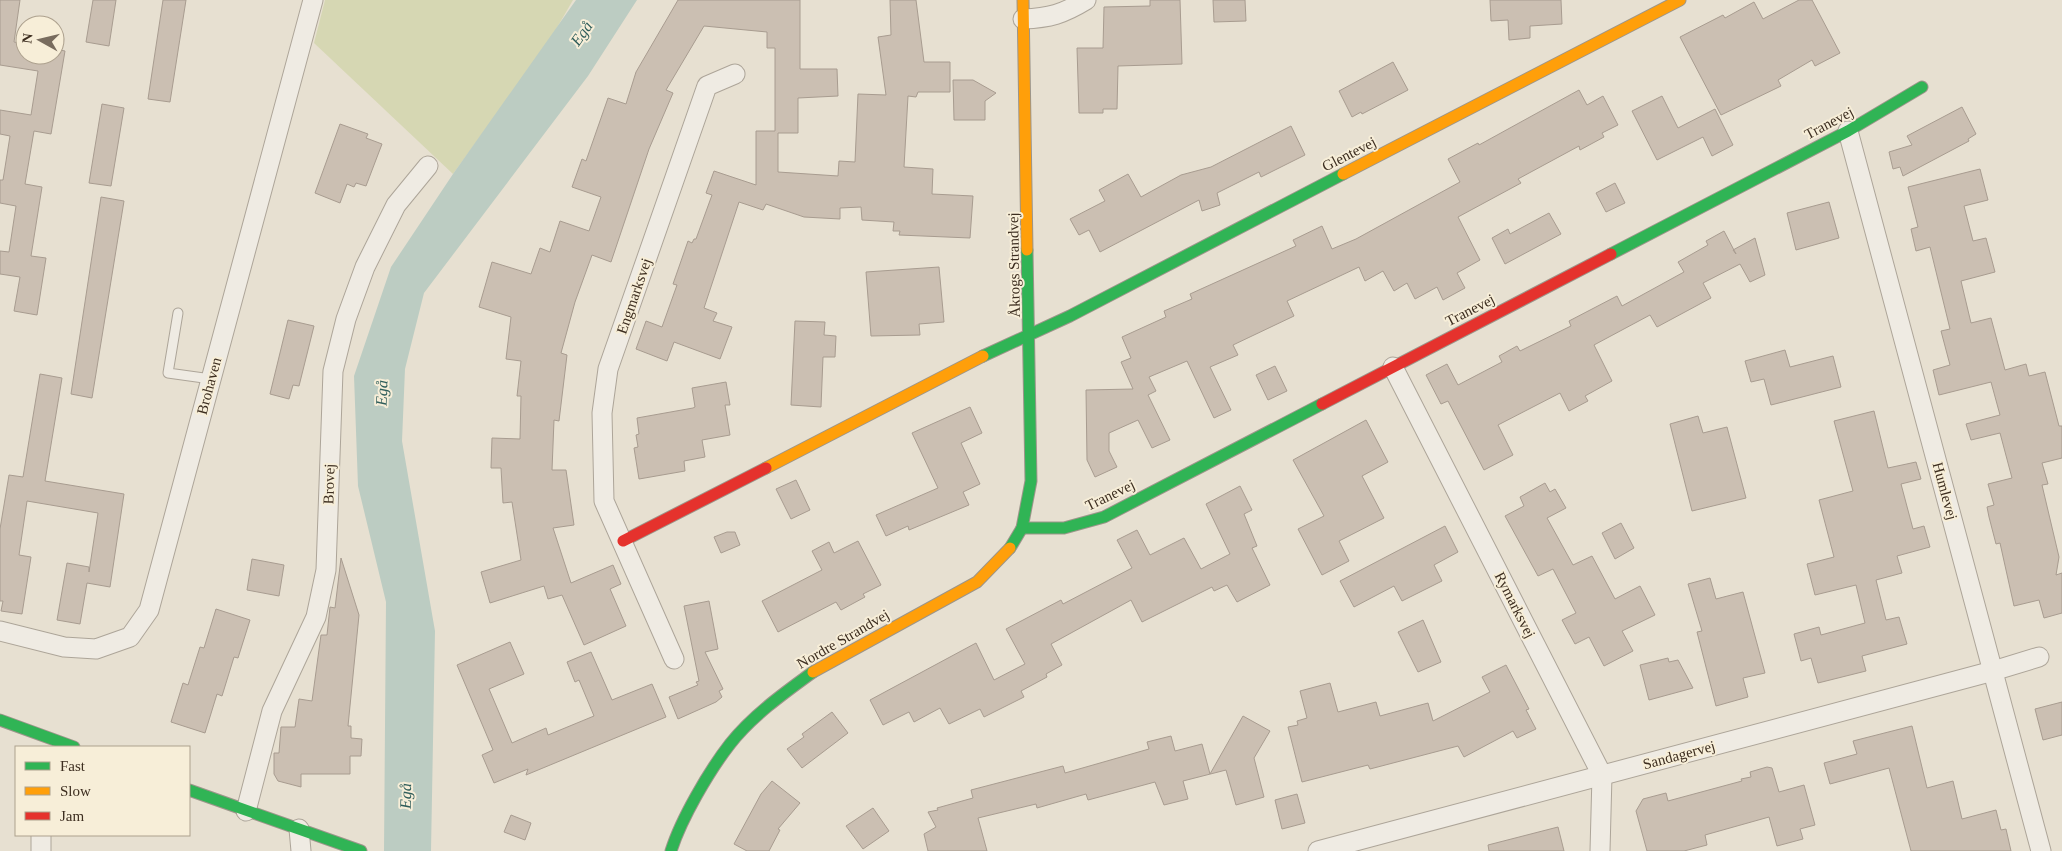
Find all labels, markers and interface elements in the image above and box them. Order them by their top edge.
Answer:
north arrow [15,15,65,65]
water label: Egå [566,18,597,50]
text: N [19,32,36,44]
street label: Tranevej [1802,104,1856,142]
street label: Glentevej [1319,134,1379,174]
street label: Åkrogs Strandvej [1005,212,1023,318]
street label: Engmarksvej [614,256,654,336]
street label: Tranevej [1443,291,1497,329]
street label: Brohaven [194,355,224,416]
water label: Egå [373,380,391,407]
street label: Humlevej [1930,460,1960,522]
street label: Brovej [320,463,338,505]
street label: Tranevej [1083,476,1137,514]
street label: Rymarksvej [1492,569,1538,641]
street label: Nordre Strandvej [794,606,892,672]
street label: Sandagervej [1641,738,1717,772]
legend [15,746,190,836]
text: Fast [60,758,86,774]
text: Slow [60,783,91,799]
water label: Egå [397,783,415,810]
text: Jam [60,808,84,824]

